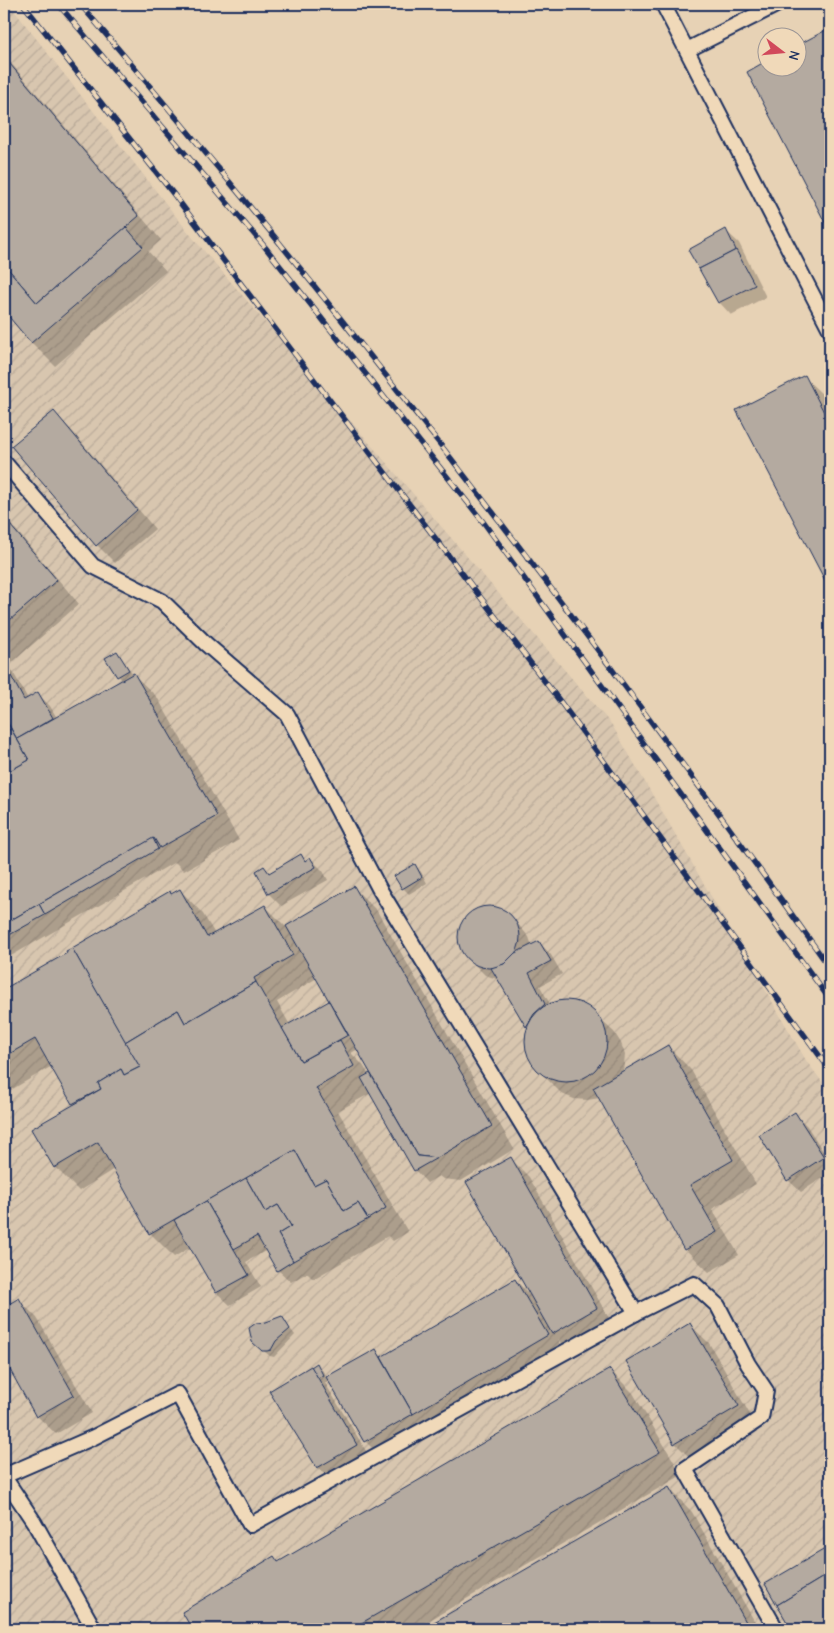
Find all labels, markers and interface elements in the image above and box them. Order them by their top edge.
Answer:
north arrow [756,28,806,78]
text: N [785,49,803,62]

